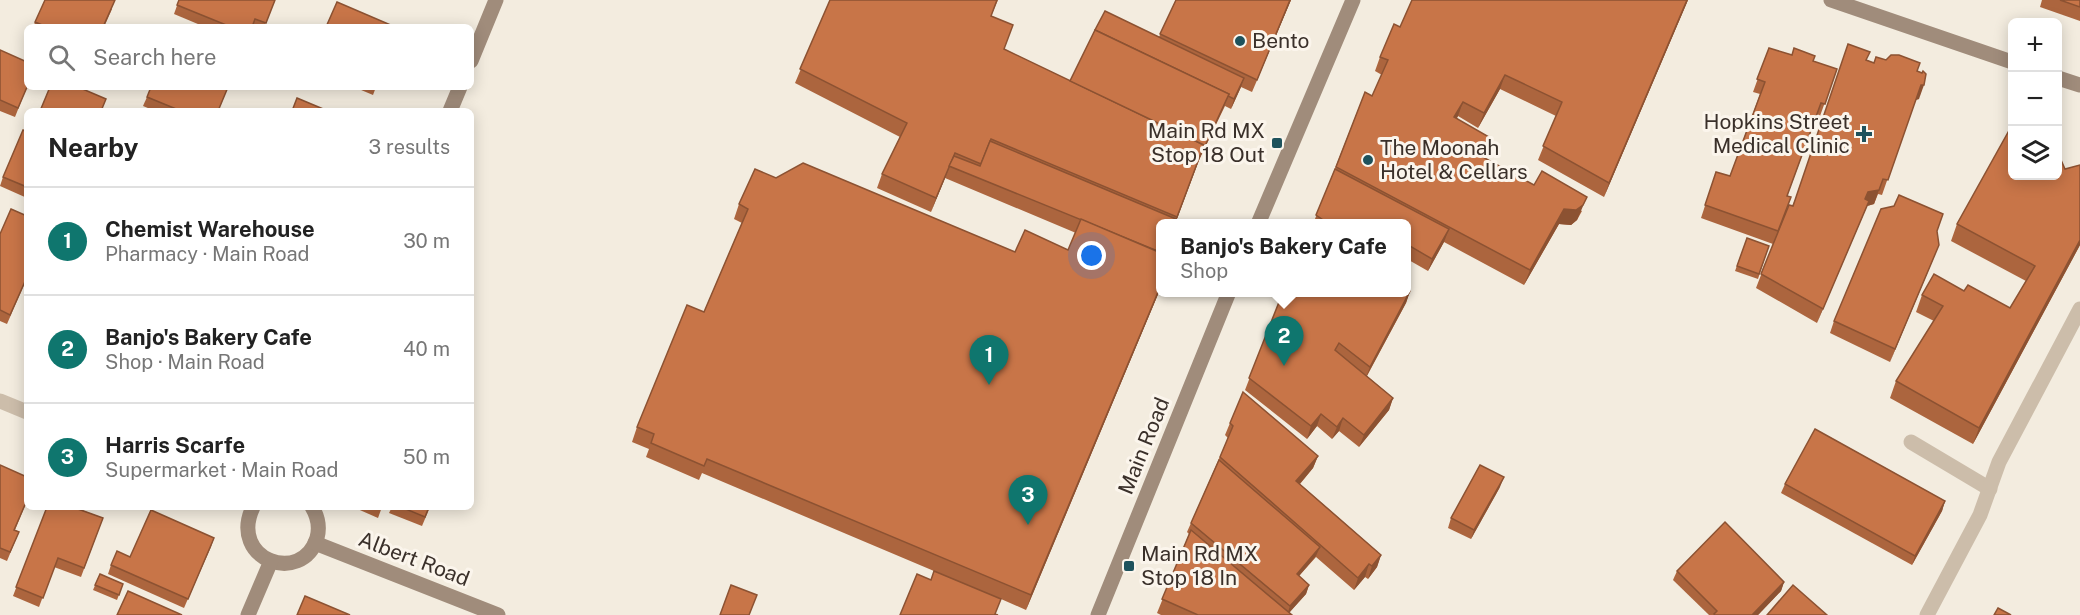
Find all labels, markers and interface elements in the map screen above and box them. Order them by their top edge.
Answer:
map controls [2008,18,2062,180]
button: + [2008,18,2062,72]
search box [24,24,474,90]
place label: Bento [1252,28,1309,53]
marker: Bento [1233,34,1247,48]
icon: search [45,41,78,74]
text: Search here [93,44,217,70]
button: − [2008,72,2062,126]
place label: Hopkins Street Medical Clinic [1704,109,1850,158]
place label: Main Rd MX Stop 18 Out [1148,118,1265,167]
marker: Hopkins Street Medical Clinic [1855,125,1873,143]
button: layers [2008,126,2062,180]
text: Nearby [48,132,138,163]
text: 3 results [369,135,450,159]
place label: The Moonah Hotel & Cellars [1380,135,1528,184]
marker: Main Rd MX Stop 18 Out [1270,136,1284,150]
marker: The Moonah Hotel & Cellars [1361,153,1375,167]
text: Chemist Warehouse [105,216,315,242]
popup [1156,219,1411,297]
text: 1 [63,229,72,253]
text: 30 m [403,229,450,253]
text: Banjo's Bakery Cafe [1180,233,1387,259]
your location [1077,241,1106,270]
text: Pharmacy · Main Road [105,242,310,266]
text: Shop [1180,259,1228,283]
pin: 2 [1264,316,1304,366]
text: Banjo's Bakery Cafe [105,324,312,350]
pin: 1 [970,336,1008,385]
text: 2 [61,337,74,361]
text: 40 m [403,337,450,361]
text: Shop · Main Road [105,350,265,374]
street label: Main Road [1113,394,1174,498]
text: Harris Scarfe [105,432,245,458]
text: 3 [61,445,74,469]
text: 50 m [403,445,450,469]
text: Supermarket · Main Road [105,458,338,482]
pin: 3 [1008,476,1048,525]
street label: Albert Road [355,526,473,591]
place label: Main Rd MX Stop 18 In [1141,541,1258,590]
marker: Main Rd MX Stop 18 In [1122,559,1136,573]

